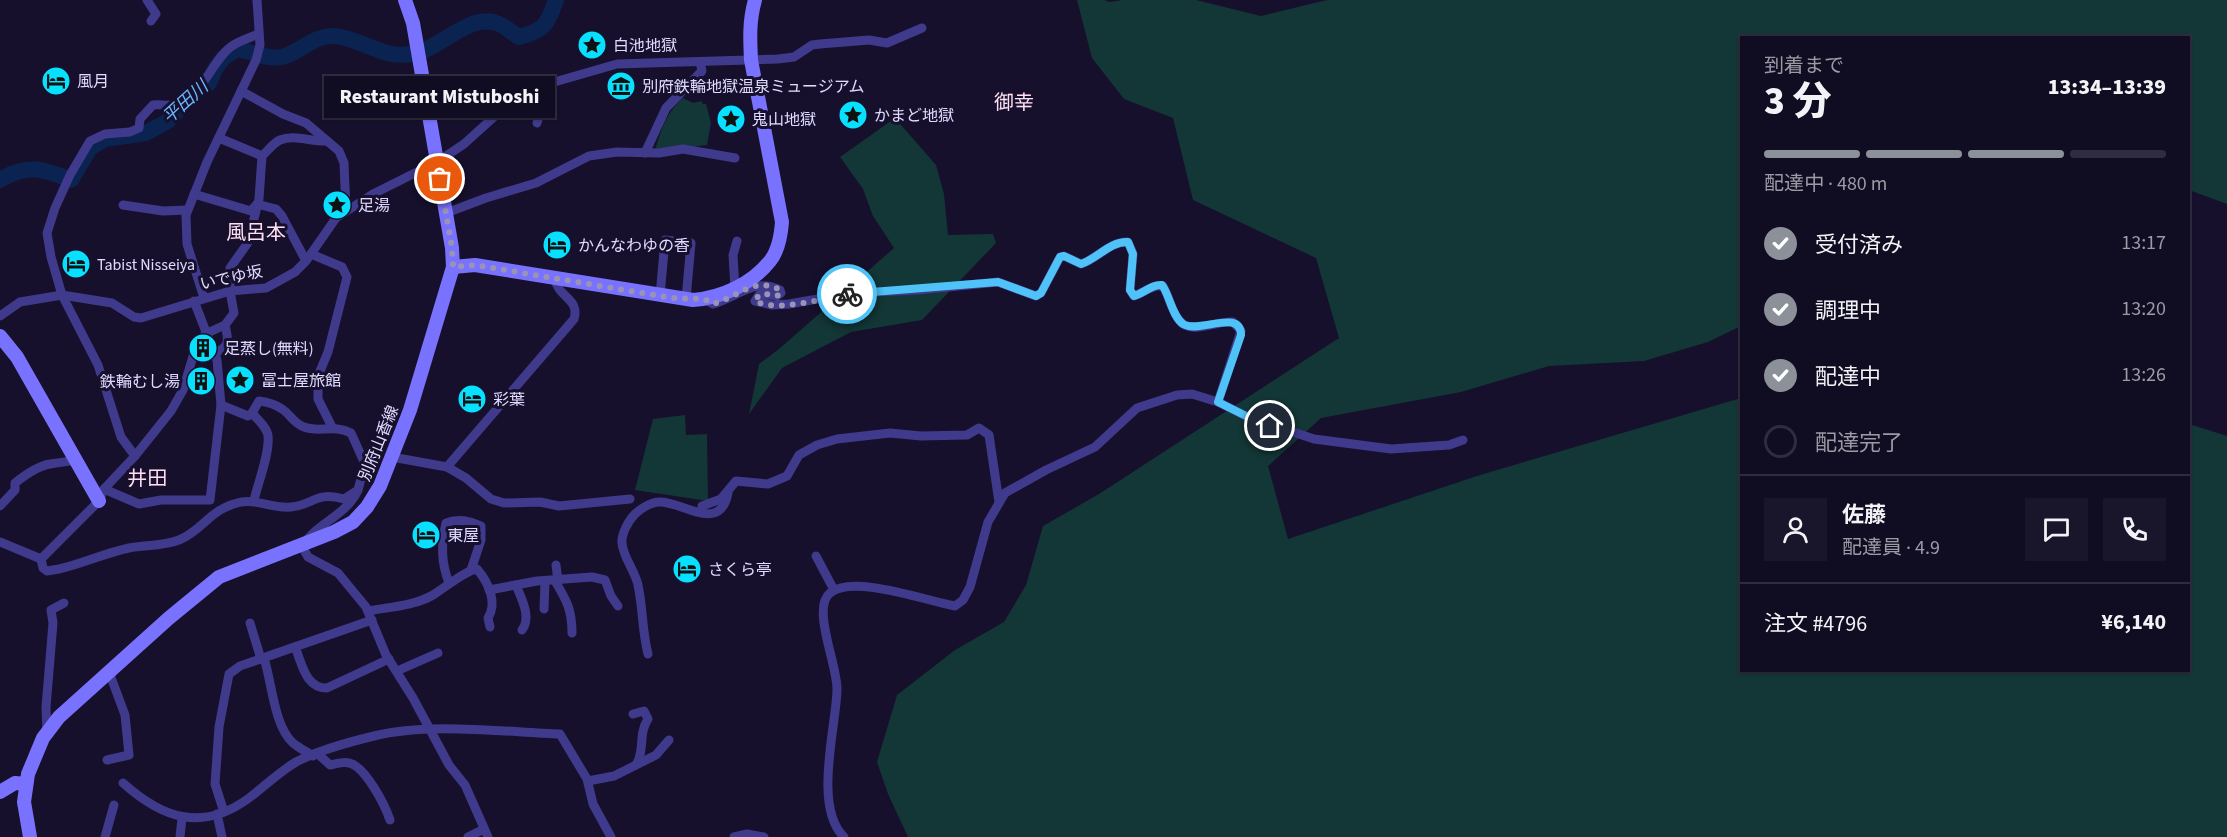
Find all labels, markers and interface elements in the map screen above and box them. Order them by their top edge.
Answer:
place icon: 白池地獄 [576,29,608,61]
place label: 白池地獄 [613,35,677,57]
text: 到着まで [1764,52,1844,80]
hotel icon: 風月 [40,65,72,97]
museum icon: 別府鉄輪地獄温泉ミュージアム [605,70,637,102]
place label: 風月 [77,71,109,93]
text: 13:34–13:39 [2048,71,2166,103]
water label: 平田川 [157,74,215,130]
text: 3 分 [1764,74,1832,130]
place label: 別府鉄輪地獄温泉ミュージアム [642,76,865,98]
callout: Restaurant Mistuboshi [324,77,556,119]
text: Restaurant Mistuboshi [340,83,539,111]
district label: 御幸 [994,89,1034,117]
place icon: かまど地獄 [837,99,869,131]
place icon: 鬼山地獄 [715,103,747,135]
place label: かまど地獄 [874,105,954,127]
place label: 鬼山地獄 [752,109,816,131]
pin [414,153,465,204]
icon: bag [423,162,456,195]
text: 配達中 · 480 m [1764,170,1887,198]
place icon: 足湯 [321,189,353,221]
place label: 足湯 [358,195,390,217]
district label: 風呂本 [226,219,286,247]
icon: check [1764,227,1797,260]
hotel icon: かんなわゆの香 [541,229,573,261]
text: 受付済み [1815,229,1903,261]
text: 13:17 [2121,229,2166,257]
place label: かんなわゆの香 [578,235,690,257]
hotel icon: Tabist Nisseiya [60,248,92,280]
place label: Tabist Nisseiya [97,254,195,276]
street label: いでゆ坂 [198,261,265,295]
courier [817,264,877,324]
icon: bike [831,278,864,311]
icon: check [1764,293,1797,326]
text: 調理中 [1815,295,1881,327]
text: 13:20 [2121,295,2166,323]
building icon: 足蒸し(無料) [187,332,219,364]
place label: 足蒸し(無料) [224,338,314,360]
icon: check [1764,359,1797,392]
text: 配達中 [1815,361,1881,393]
text: 13:26 [2121,361,2166,389]
place icon: 冨士屋旅館 [224,364,256,396]
building icon: 鉄輪むし湯 [185,365,217,397]
place label: 冨士屋旅館 [261,370,341,392]
place label: 鉄輪むし湯 [100,371,180,393]
hotel icon: 彩葉 [456,383,488,415]
place label: 彩葉 [493,389,525,411]
pin [1244,400,1295,451]
street label: 別府山香線 [354,402,404,485]
icon: home [1253,409,1286,442]
text: 配達完了 [1815,427,1903,459]
district label: 井田 [127,465,167,493]
button: person [1764,498,1827,561]
button: chat [2025,498,2088,561]
button: phone [2103,498,2166,561]
text: 佐藤 [1842,499,1886,531]
hotel icon: 東屋 [410,519,442,551]
place label: 東屋 [447,525,479,547]
text: 配達員 · 4.9 [1842,534,1940,562]
hotel icon: さくら亭 [671,553,703,585]
place label: さくら亭 [708,559,772,581]
text: ¥6,140 [2101,606,2166,638]
text: 注文 #4796 [1764,608,1867,640]

